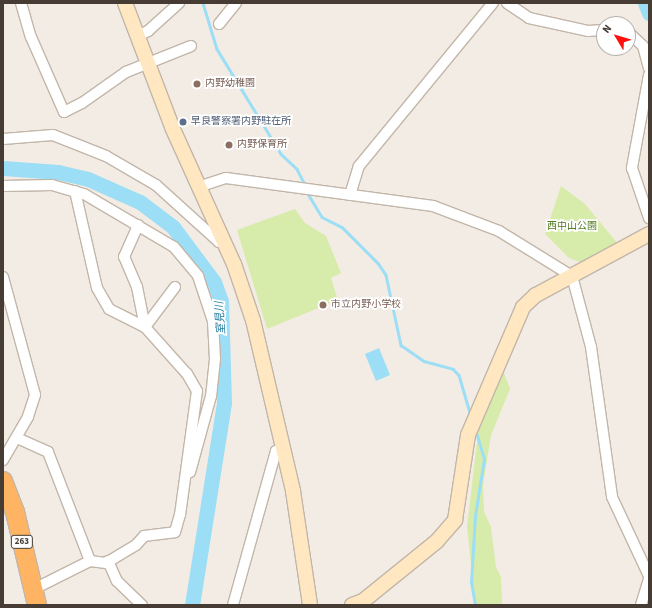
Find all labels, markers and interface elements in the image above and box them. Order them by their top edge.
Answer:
north arrow [596,16,636,56]
text: N [599,21,615,36]
place label: 内野幼稚園 [205,78,255,90]
marker: 内野幼稚園 [192,79,202,89]
place label: 早良警察署内野駐在所 [191,116,291,128]
marker: 早良警察署内野駐在所 [178,117,188,127]
place label: 内野保育所 [237,139,287,151]
marker: 内野保育所 [224,140,234,150]
park label: 西中山公園 [547,221,597,233]
place label: 市立内野小学校 [331,299,401,311]
marker: 市立内野小学校 [318,300,328,310]
water label: 室見川 [213,301,229,335]
road number: 263 [10,535,34,549]

